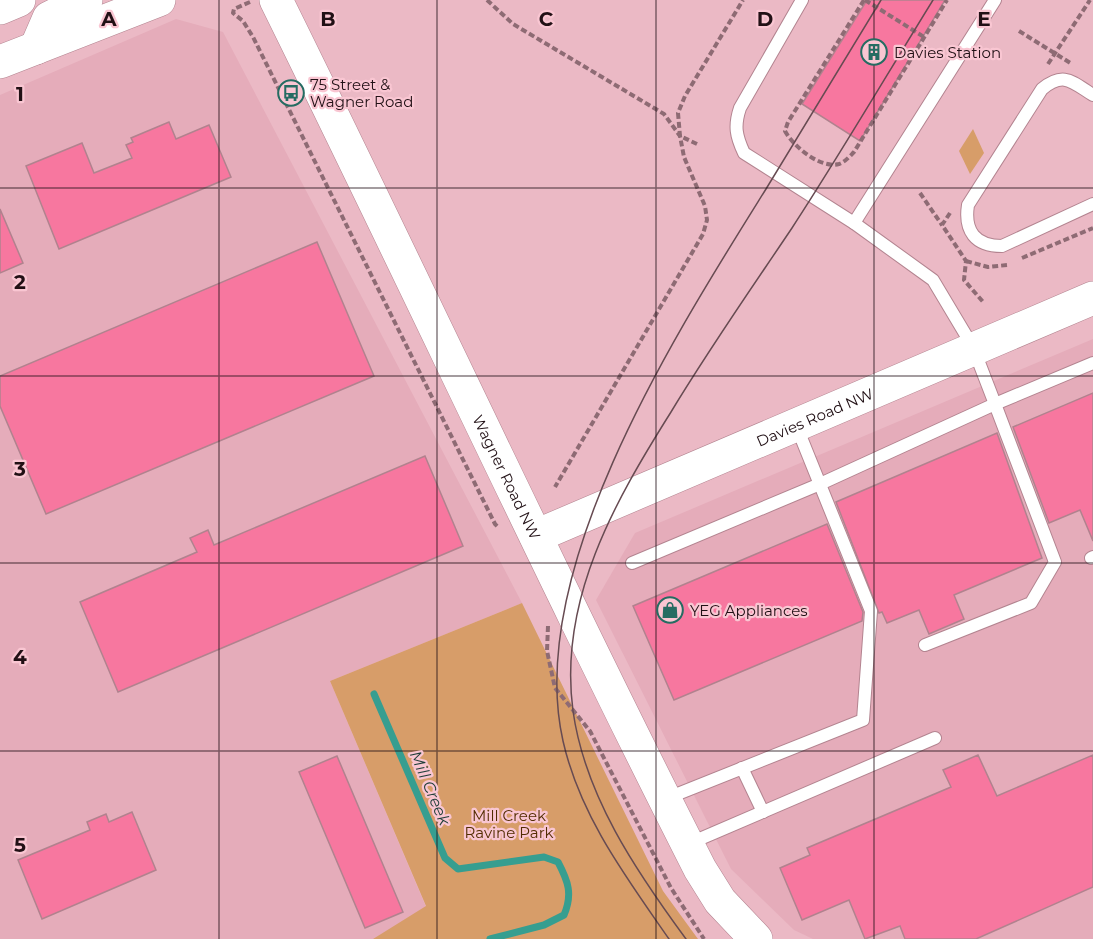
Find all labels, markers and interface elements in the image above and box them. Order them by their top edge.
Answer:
text: A [100,7,117,31]
text: B [320,7,336,31]
text: C [539,7,554,31]
text: D [757,7,773,31]
text: E [977,7,991,31]
building icon: Davies Station [859,37,889,67]
place label: Davies Station [894,43,1001,62]
place label: 75 Street & Wagner Road [310,75,413,111]
bus stop icon: 75 Street & Wagner Road [276,78,306,108]
text: 1 [16,82,24,106]
text: 2 [14,270,26,294]
street label: Davies Road NW [753,383,876,450]
street label: Wagner Road NW [469,412,545,543]
text: 3 [13,457,26,481]
shop icon: YEG Appliances [655,595,685,625]
place label: YEG Appliances [690,601,808,620]
text: 4 [13,645,27,669]
water label: Mill Creek [406,748,455,829]
park label: Mill Creek Ravine Park [464,806,554,842]
text: 5 [14,833,26,857]

